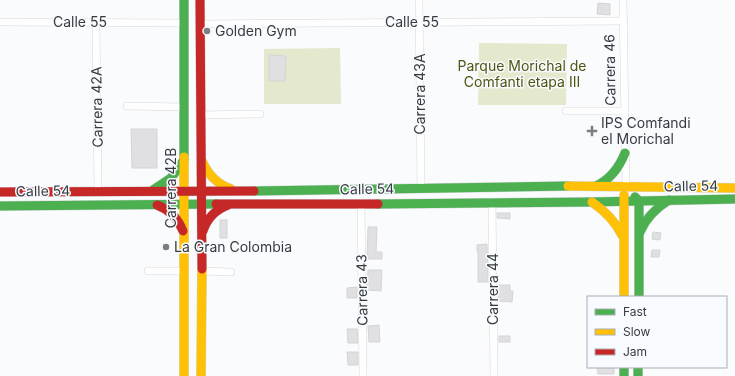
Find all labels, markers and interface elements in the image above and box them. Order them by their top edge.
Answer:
street label: Calle 55 [53,13,107,30]
street label: Calle 55 [385,13,439,30]
place label: Golden Gym [215,22,297,39]
marker: Golden Gym [202,26,212,36]
street label: Carrera 46 [600,34,619,106]
street label: Carrera 43A [411,53,428,135]
park label: Parque Morichal de Comfanti etapa III [458,57,586,90]
street label: Carrera 42A [87,66,106,148]
place label: IPS Comfandi el Morichal [601,114,691,147]
marker: IPS Comfandi el Morichal [586,125,598,137]
street label: Carrera 42B [162,148,179,228]
street label: Calle 54 [664,177,718,194]
street label: Calle 54 [340,180,394,197]
street label: Calle 54 [16,182,70,199]
place label: La Gran Colombia [174,238,292,255]
marker: La Gran Colombia [161,242,171,252]
street label: Carrera 44 [484,253,501,325]
street label: Carrera 43 [352,254,371,326]
legend [587,296,727,368]
text: Fast [623,304,647,319]
text: Slow [623,324,651,339]
text: Jam [623,344,647,359]

